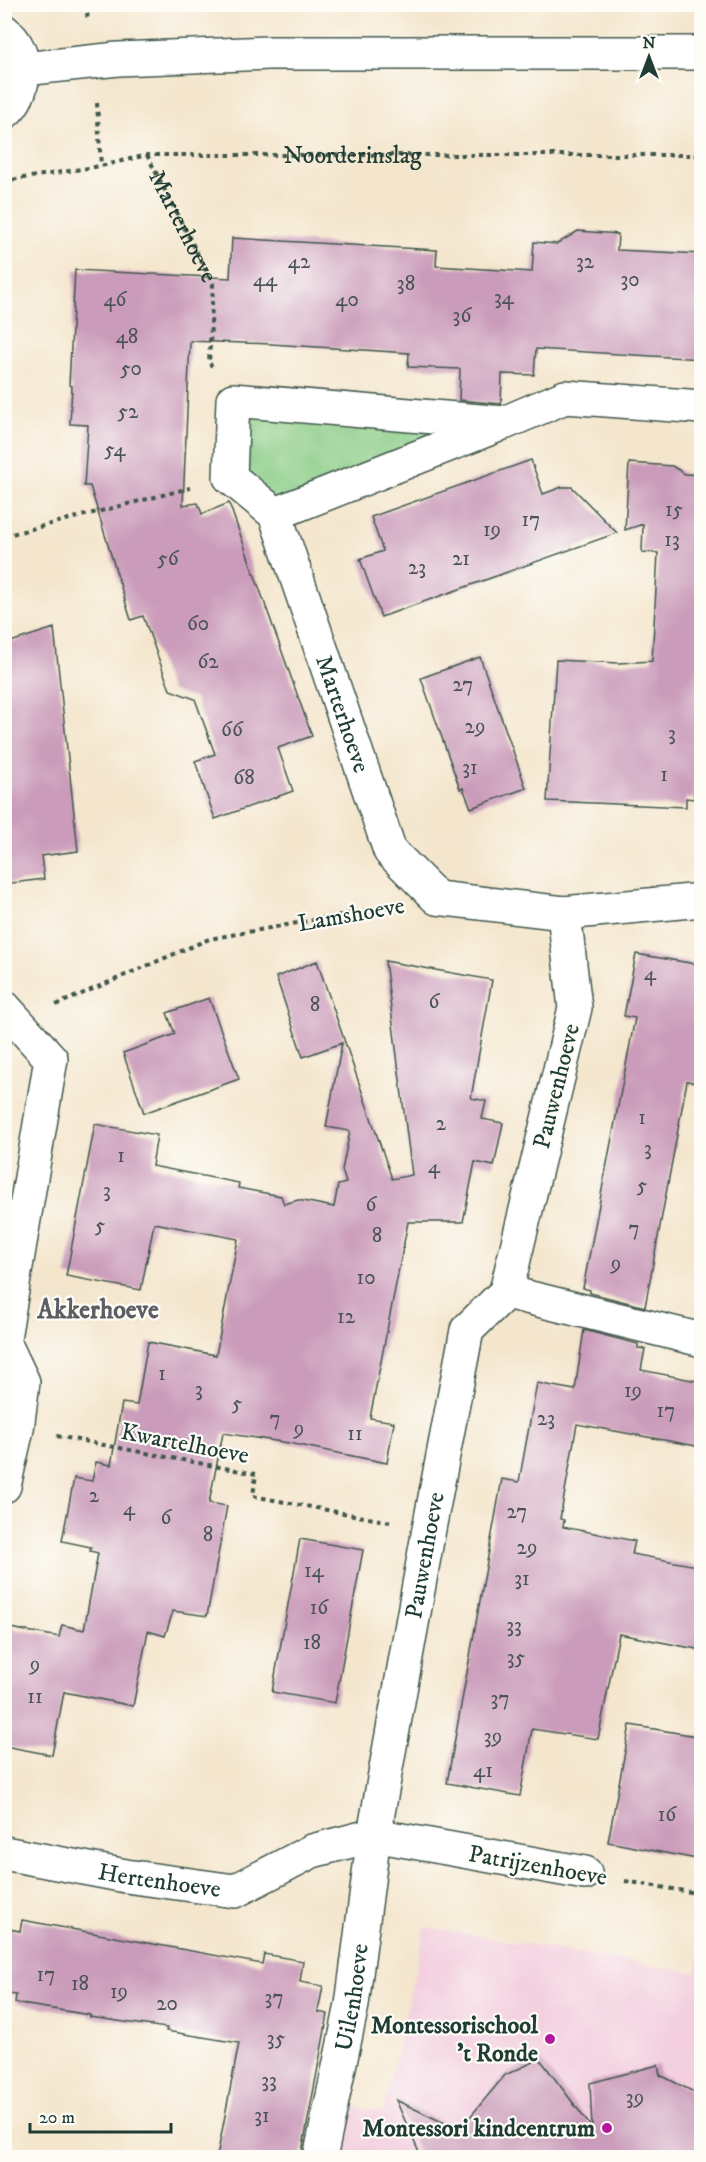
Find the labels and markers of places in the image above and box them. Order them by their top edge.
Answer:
place label: Montessorischool 't Ronde [371,2011,539,2069]
marker: Montessorischool 't Ronde [543,2032,557,2046]
place label: Montessori kindcentrum [362,2114,595,2144]
marker: Montessori kindcentrum [600,2121,614,2135]

